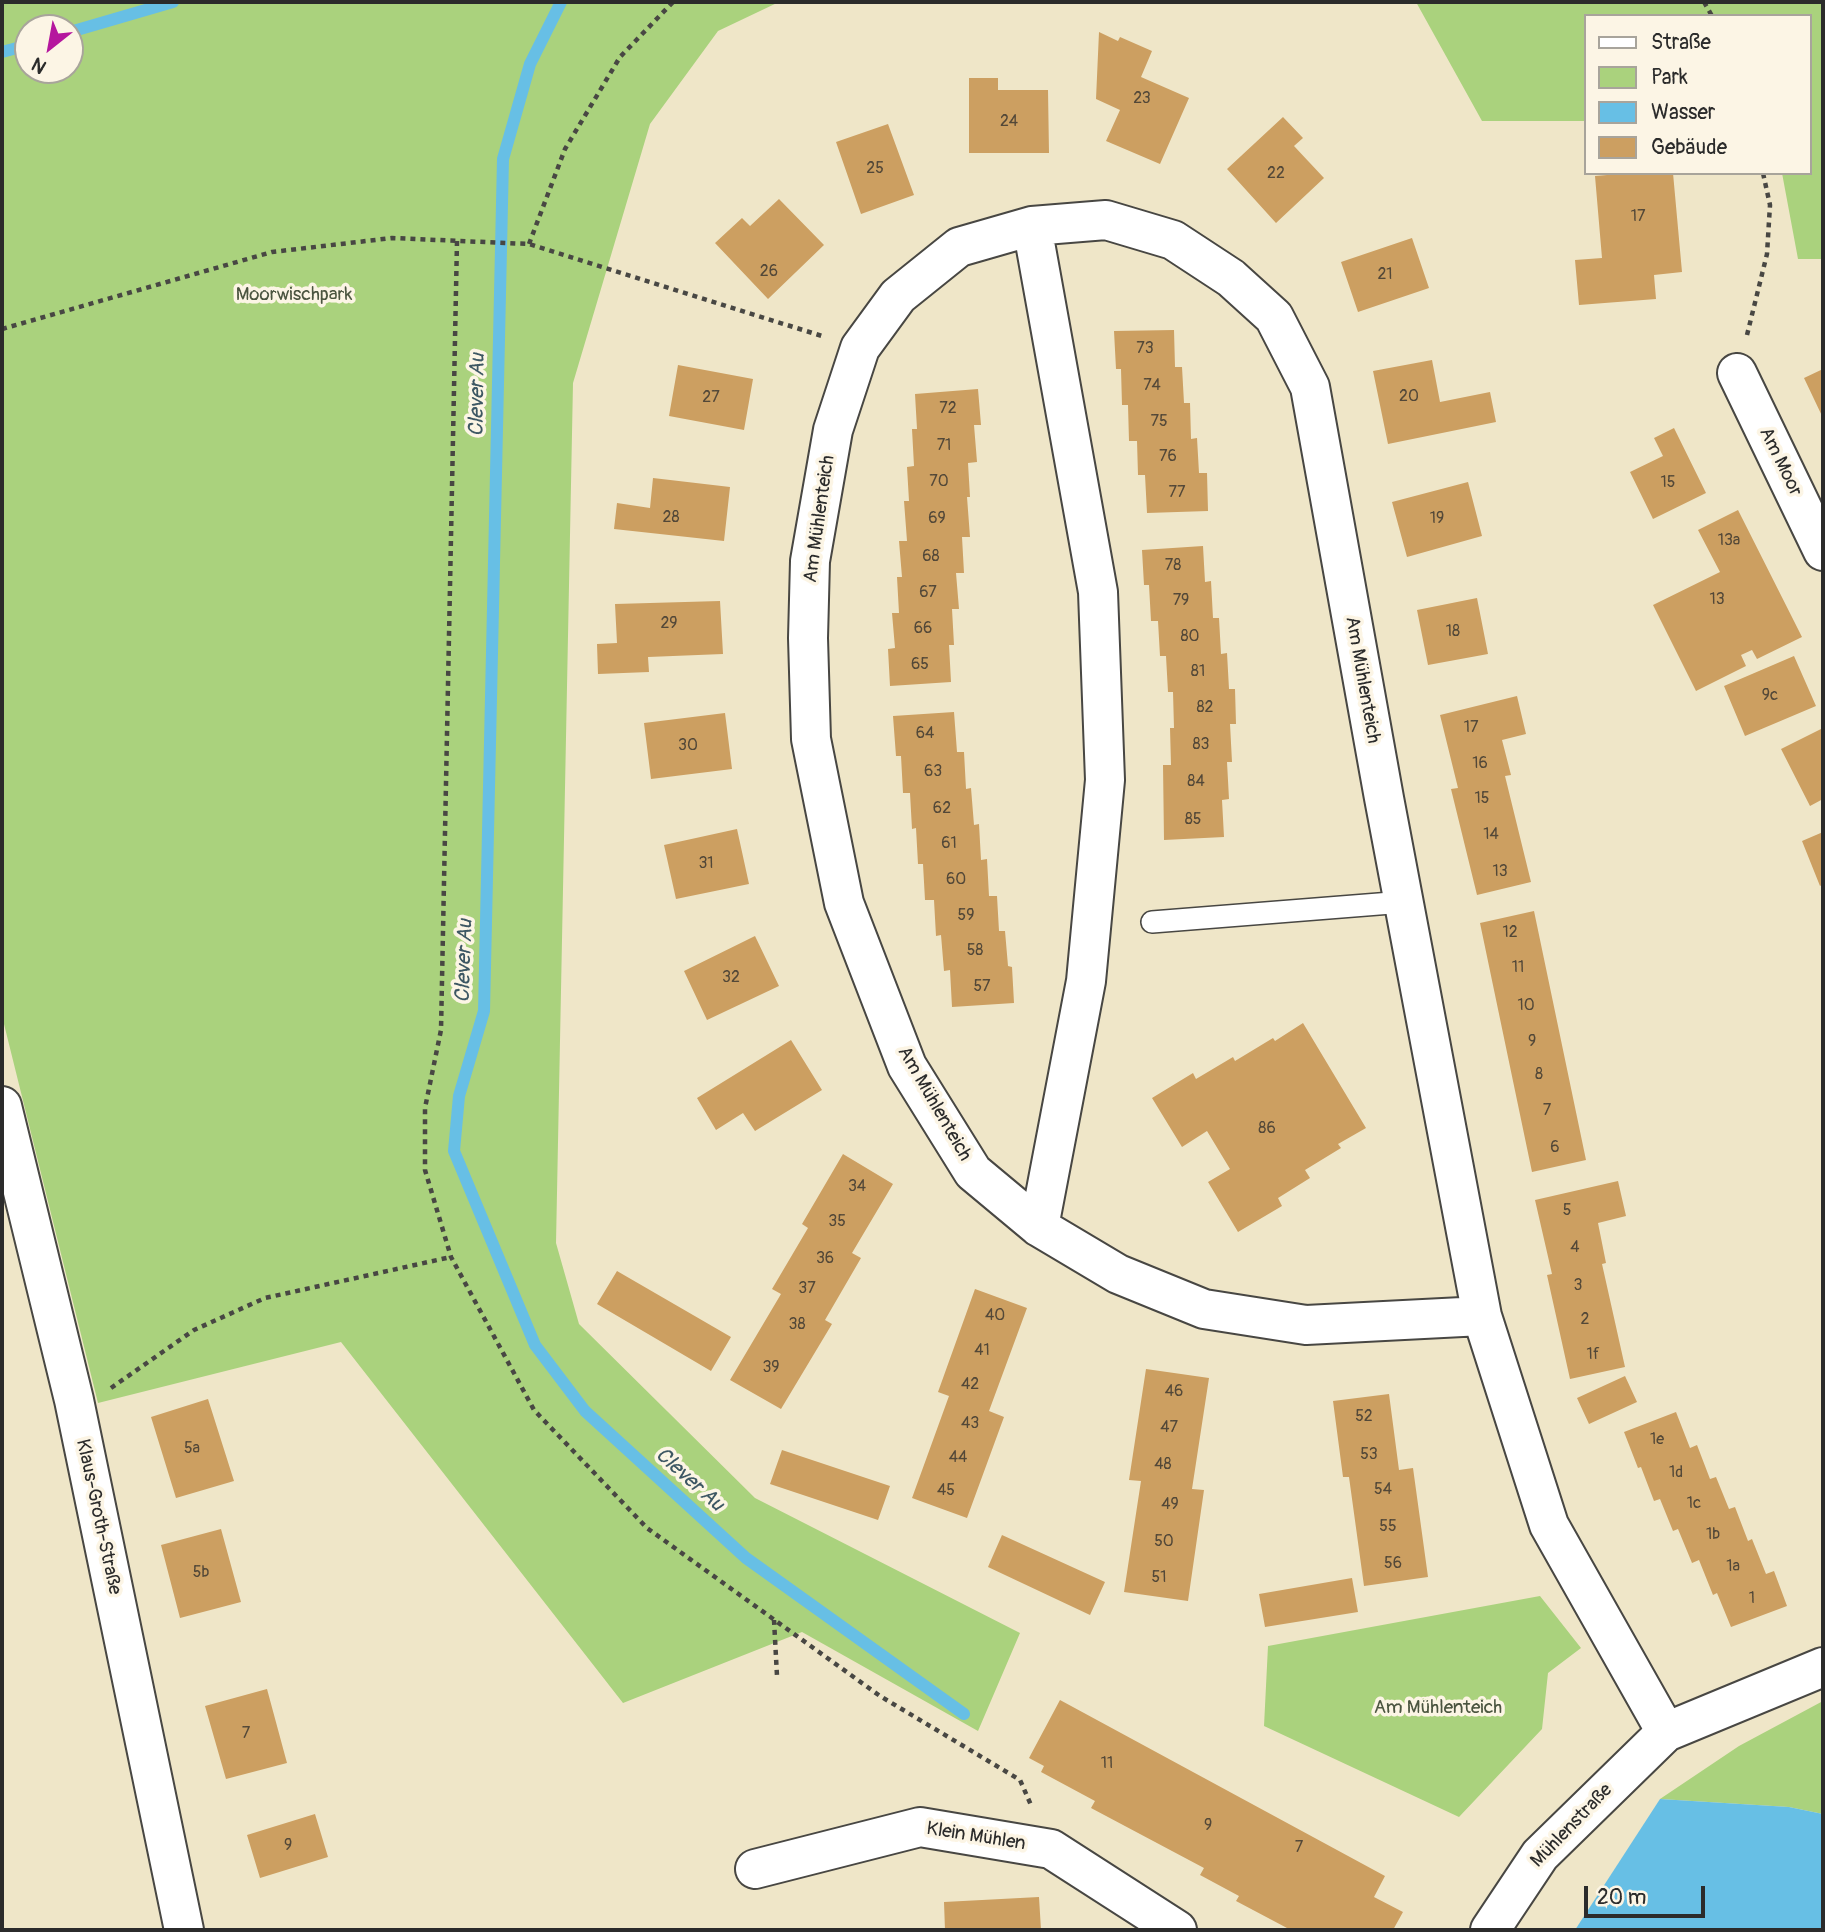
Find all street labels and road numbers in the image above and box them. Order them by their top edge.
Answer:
street label: Am Moor [1754,424,1806,500]
street label: Am Mühlenteich [800,454,840,584]
street label: Am Mühlenteich [1340,615,1384,745]
street label: Am Mühlenteich [892,1043,976,1165]
street label: Klaus-Groth-Straße [70,1437,126,1597]
street label: Mühlenstraße [1526,1779,1618,1873]
street label: Klein Mühlen [925,1818,1027,1856]

